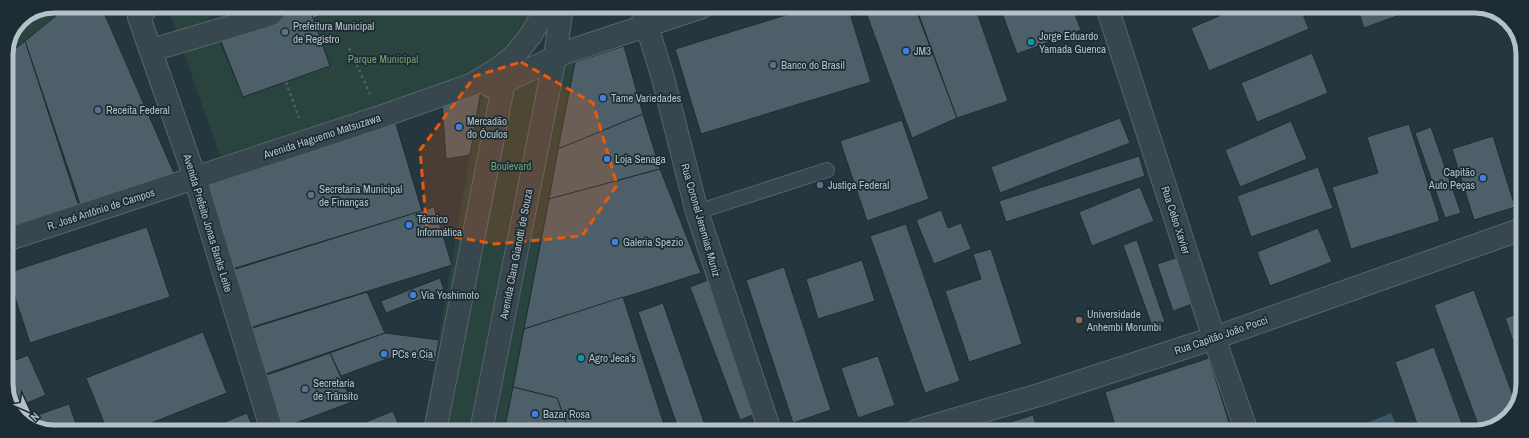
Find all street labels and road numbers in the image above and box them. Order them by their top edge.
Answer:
street label: Avenida Haguemo Matsuzawa [261,110,383,162]
street label: Avenida Prefeito Jonas Banks Leite [180,151,236,294]
street label: Rua Coronel Jeremias Muniz [678,162,724,279]
street label: Rua Celso Xavier [1158,184,1194,256]
street label: R. José Antônio de Campos [45,185,157,233]
street label: Avenida Clara Gianotti de Souza [496,188,535,321]
street label: Rua Capitão João Pocci [1172,312,1270,358]

